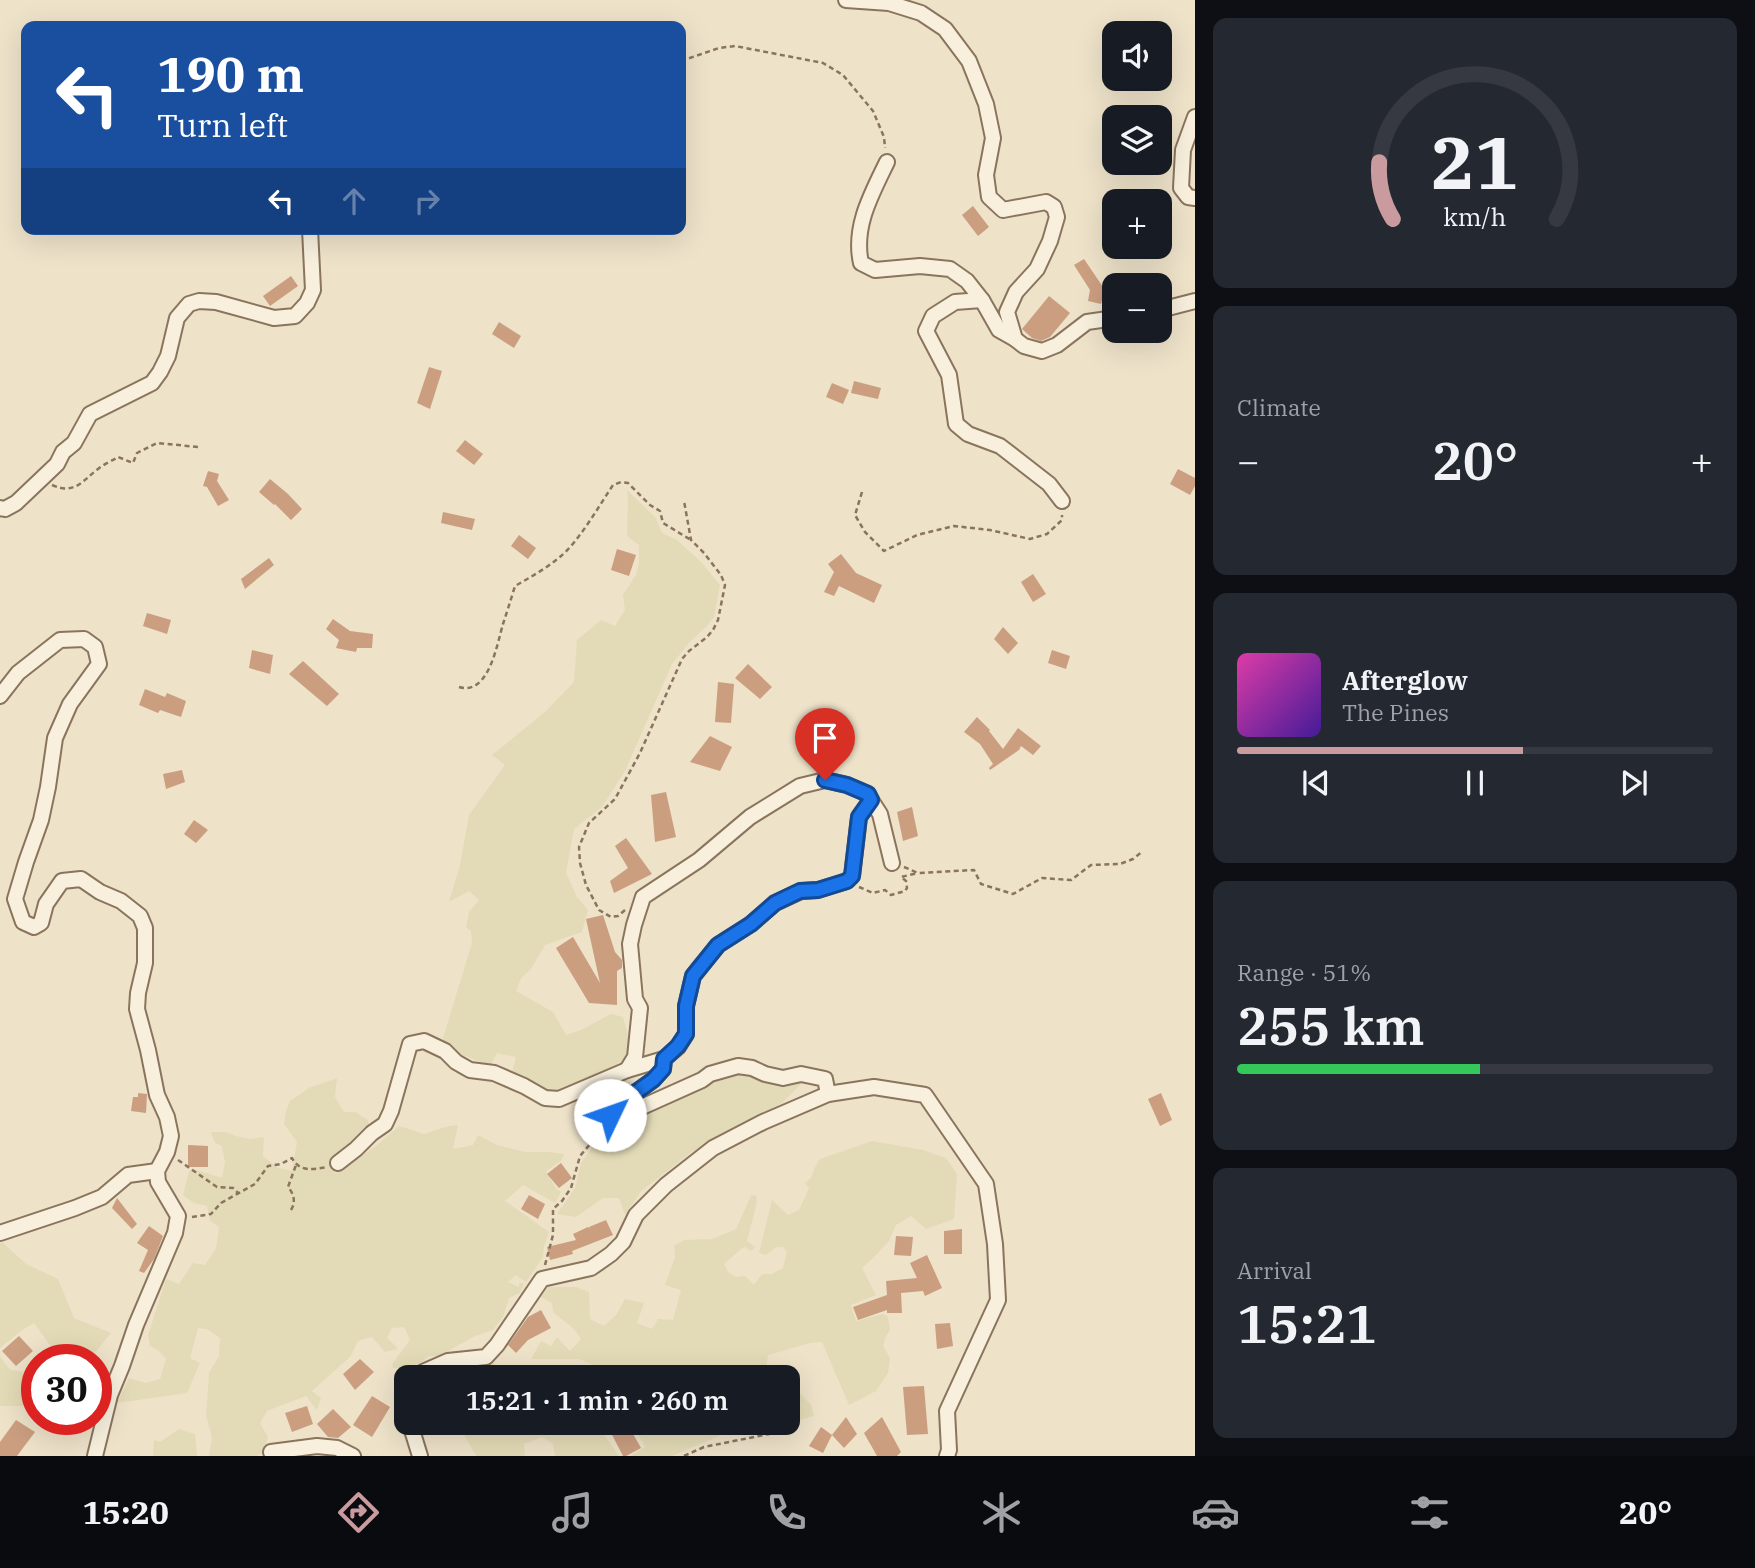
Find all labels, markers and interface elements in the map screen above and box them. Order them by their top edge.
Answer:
map controls [1102,21,1172,343]
button: sound [1102,21,1172,91]
text: 190 m [157,42,304,105]
icon: left [42,49,133,140]
text: Turn left [157,104,288,146]
button: layers [1102,105,1172,175]
text: 21 [1431,114,1519,209]
icon: left [262,182,300,220]
icon: ahead [335,182,373,220]
icon: right [408,182,446,220]
button: + [1102,189,1172,259]
text: km/h [1443,200,1507,233]
button: − [1102,273,1172,343]
text: Climate [1237,392,1321,422]
text: 20° [1432,427,1518,494]
text: − [1237,436,1260,485]
text: + [1690,436,1713,485]
text: Afterglow [1342,663,1468,697]
text: The Pines [1342,697,1449,727]
pin [795,708,855,780]
icon: arrive [806,719,844,757]
icon: previous [1297,764,1335,802]
icon: pause [1456,764,1494,802]
icon: next [1615,764,1653,802]
text: Range · 51% [1237,957,1371,987]
text: 255 km [1237,992,1425,1059]
position arrow [573,1078,647,1152]
text: Arrival [1237,1255,1312,1285]
text: 15:21 [1237,1290,1377,1357]
speed limit sign: 30 [21,1344,112,1435]
text: 15:21 · 1 min · 260 m [466,1383,728,1417]
icon: directions [334,1488,383,1537]
icon: music [548,1488,597,1537]
icon: phone [762,1488,811,1537]
icon: climate [977,1488,1026,1537]
icon: car [1191,1488,1240,1537]
icon: filters [1405,1488,1454,1537]
text: 15:20 [83,1491,169,1533]
text: 20° [1619,1491,1672,1533]

